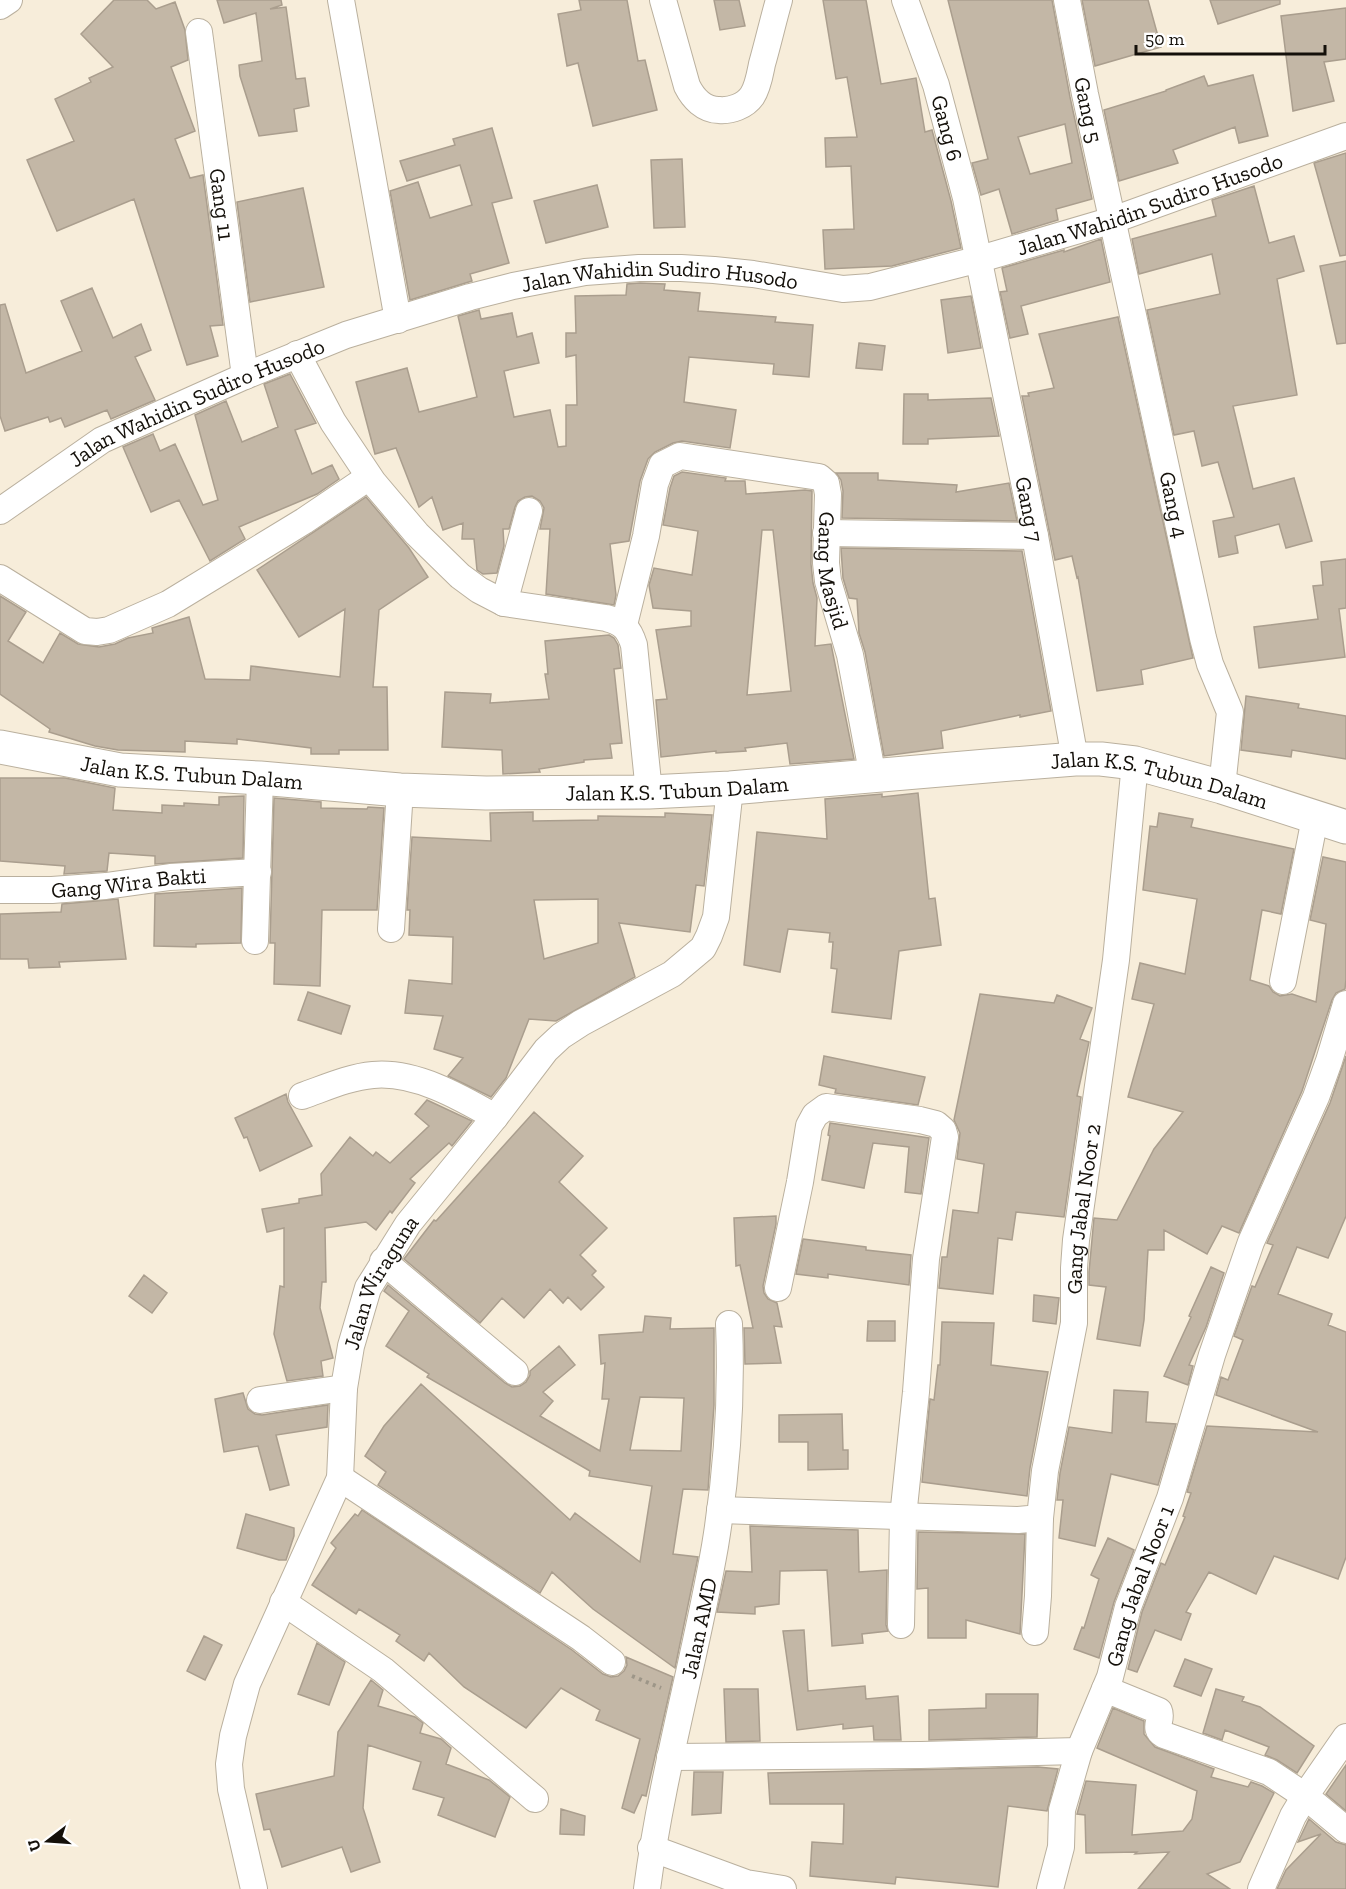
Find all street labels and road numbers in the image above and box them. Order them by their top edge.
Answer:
street label: Gang 5 [1069,75,1109,145]
street label: Gang 6 [926,92,969,164]
street label: Jalan Wahidin Sudiro Husodo [1014,147,1286,261]
street label: Gang 11 [204,167,240,243]
street label: Jalan Wahidin Sudiro Husodo [519,254,800,298]
street label: Jalan Wahidin Sudiro Husodo [63,332,328,473]
street label: Gang 4 [1154,469,1194,541]
street label: Gang 7 [1010,474,1049,544]
street label: Gang Masjid [813,511,855,632]
street label: Jalan K.S. Tubun Dalam [1049,745,1272,814]
street label: Jalan K.S. Tubun Dalam [78,749,304,795]
street label: Jalan K.S. Tubun Dalam [565,770,789,806]
street label: Gang Wira Bakti [50,861,207,904]
street label: Gang Jabal Noor 2 [1060,1122,1106,1294]
street label: Jalan Wiraguna [337,1209,424,1353]
street label: Gang Jabal Noor 1 [1100,1501,1180,1669]
street label: Jalan AMD [675,1575,722,1681]

